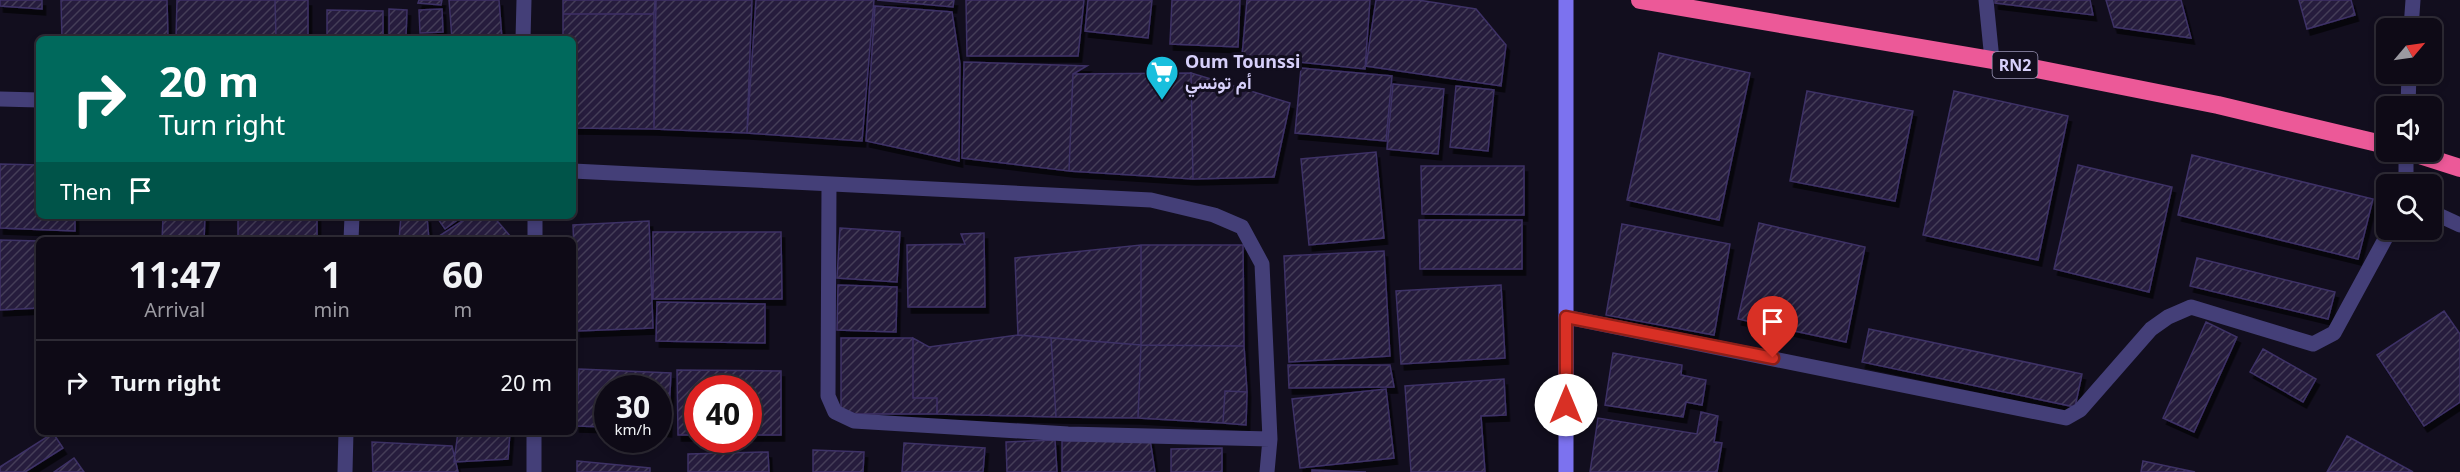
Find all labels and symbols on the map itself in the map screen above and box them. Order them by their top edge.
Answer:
north arrow [2376,18,2442,84]
place label: Oum Tounssi أم تونسي [1185,49,1300,98]
road number: RN2 [1992,52,2038,78]
supermarket icon: Oum Tounssi أم تونسي [1144,54,1180,101]
pin [1747,296,1798,358]
position arrow [1534,373,1598,437]
speed limit sign: 40 [684,375,762,453]

